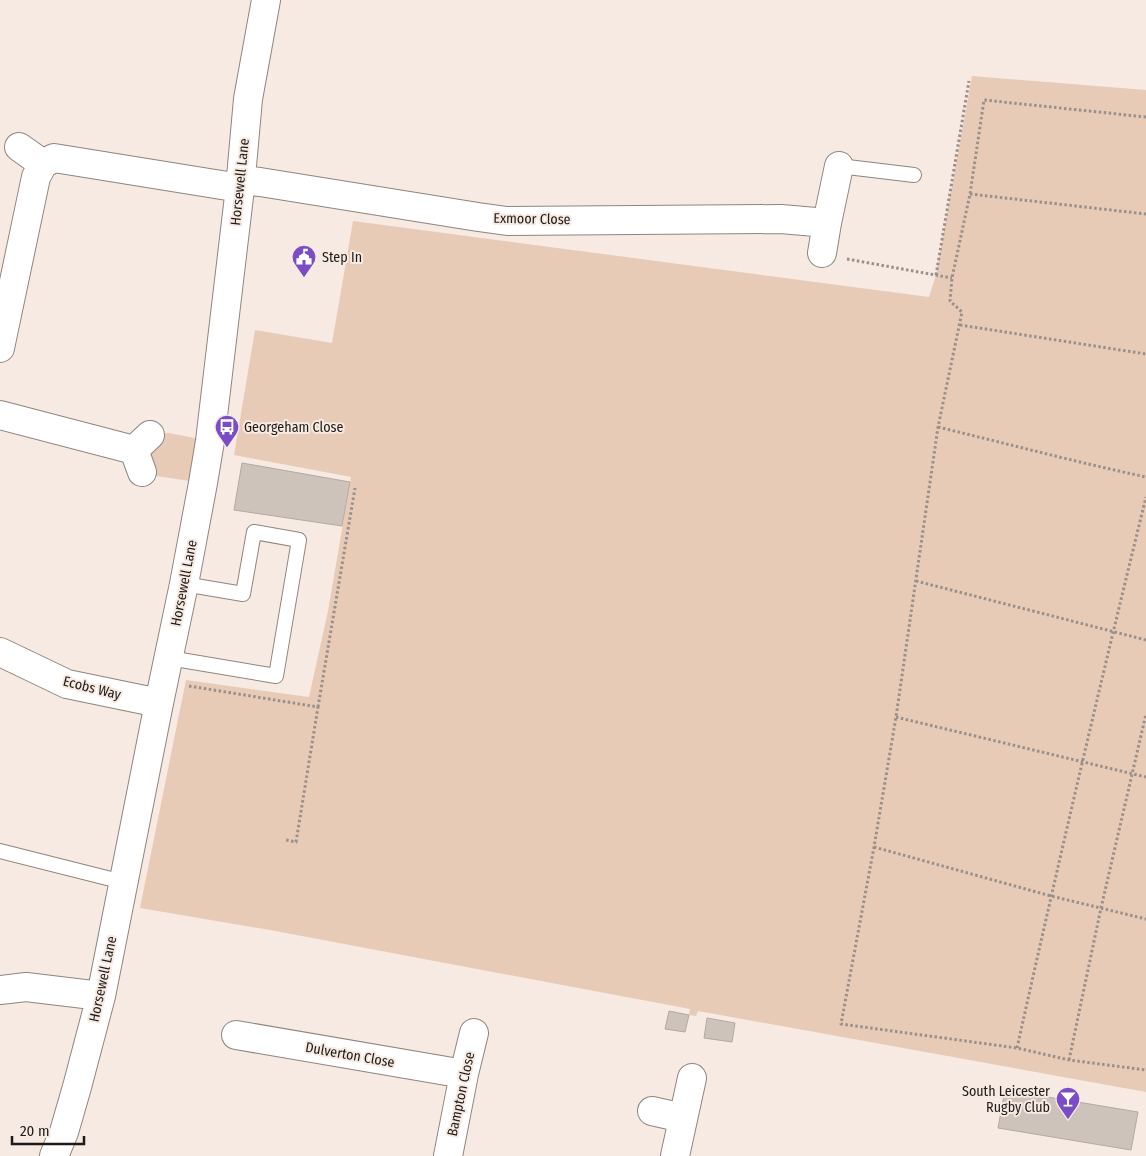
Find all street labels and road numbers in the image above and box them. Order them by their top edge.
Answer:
street label: Horsewell Lane [227,138,253,226]
street label: Exmoor Close [493,210,571,228]
street label: Horsewell Lane [167,538,201,628]
street label: Ecobs Way [61,673,123,704]
street label: Horsewell Lane [86,934,120,1024]
street label: Dulverton Close [304,1039,396,1071]
street label: Bampton Close [444,1050,478,1138]

